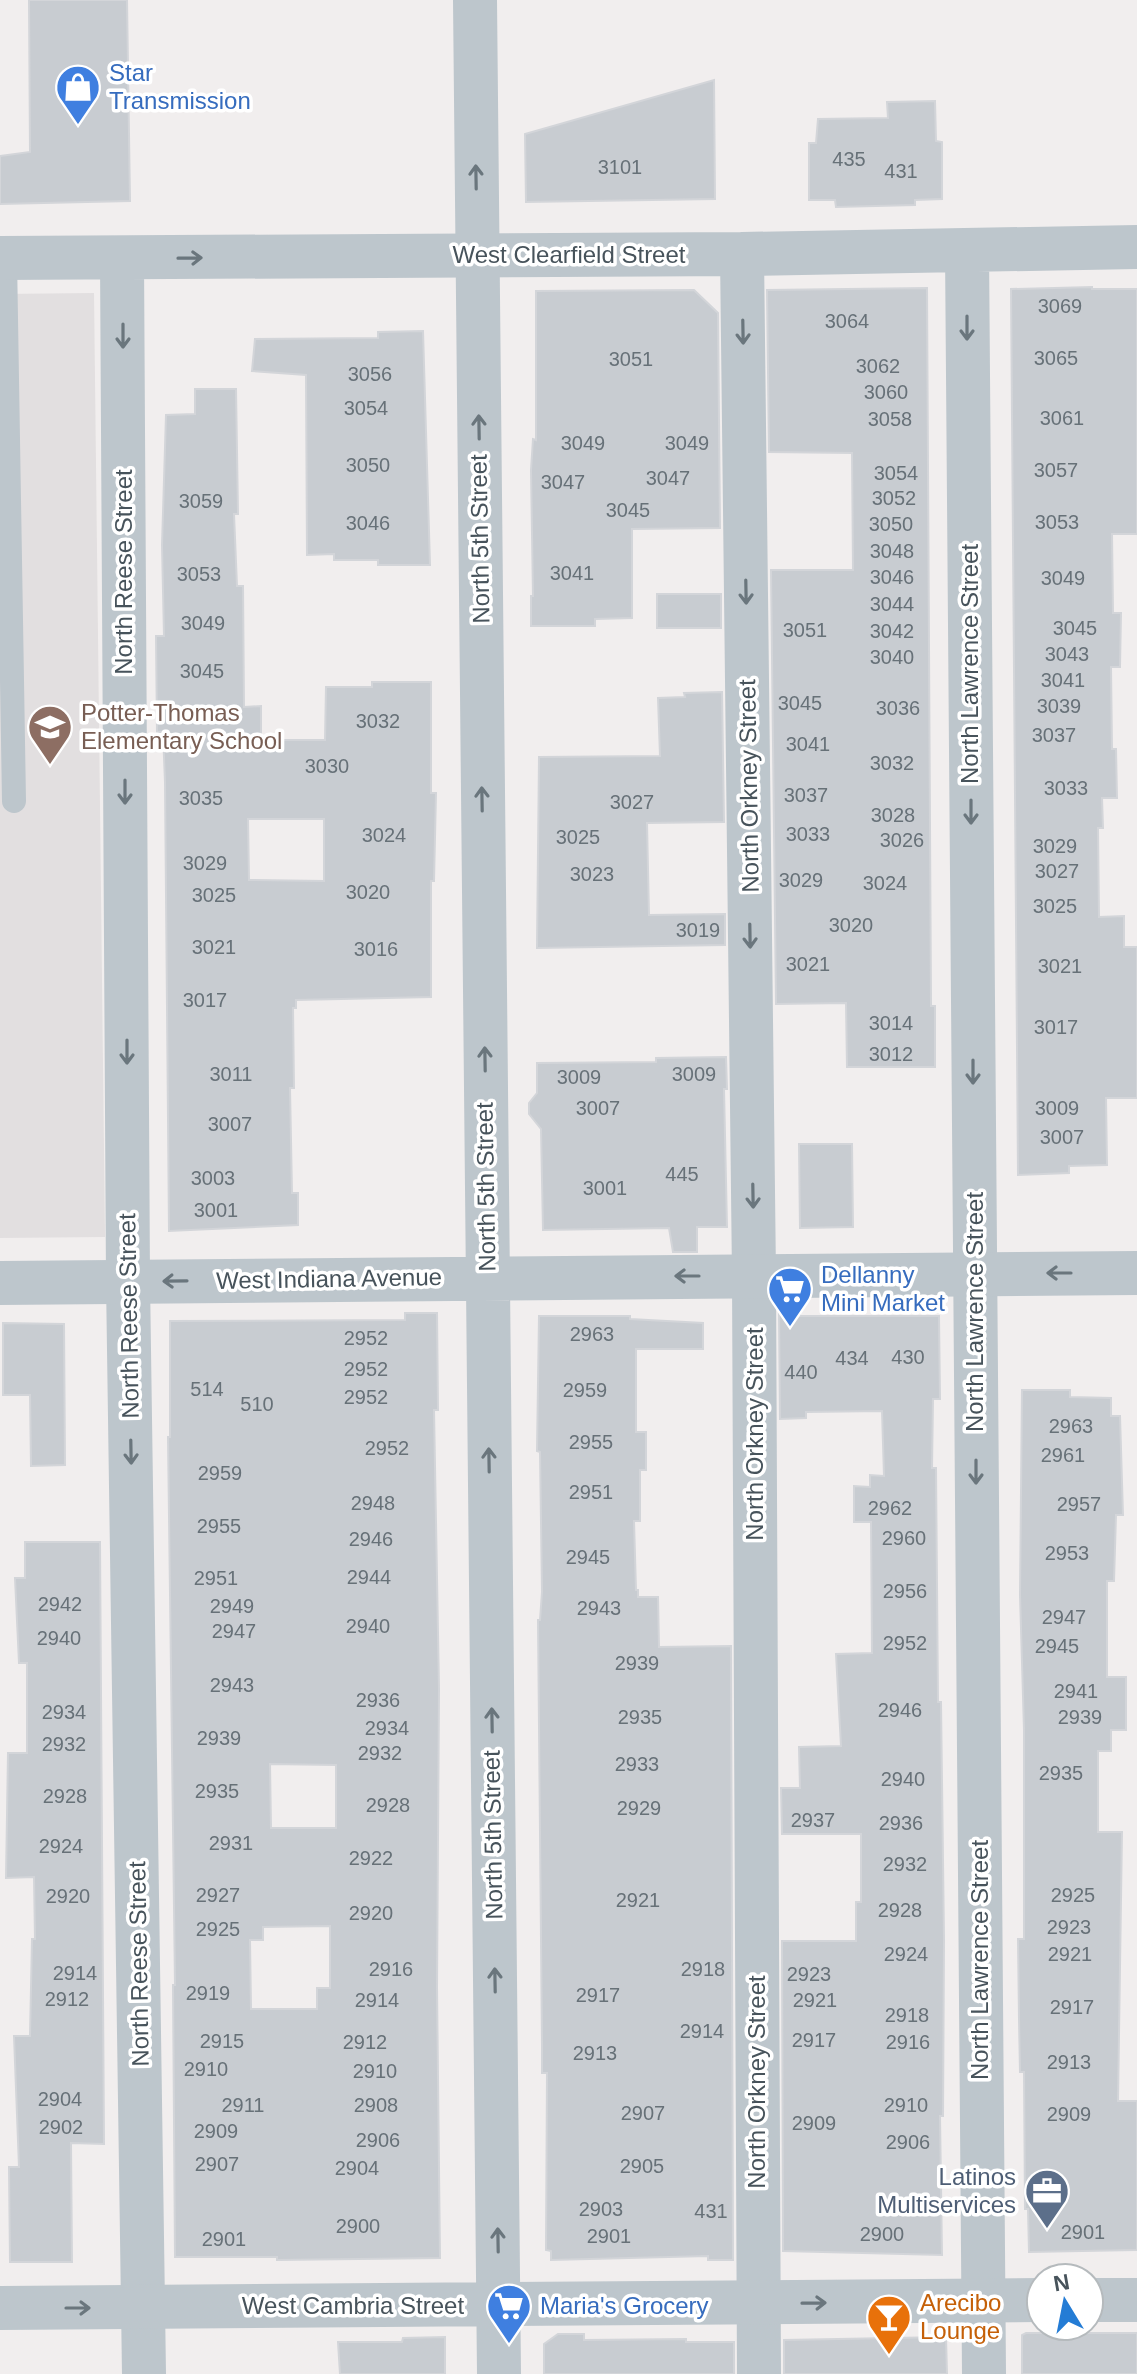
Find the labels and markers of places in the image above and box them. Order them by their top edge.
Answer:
place label: Star Transmission [109,59,251,114]
shop icon: Star Transmission [54,63,102,126]
place label: Potter-Thomas Elementary School [81,699,282,754]
school or university icon: Potter-Thomas Elementary School [26,703,74,766]
place label: Dellanny Mini Market [821,1261,945,1316]
supermarket icon: Dellanny Mini Market [766,1265,814,1328]
place label: Latinos Multiservices [877,2163,1016,2218]
office icon: Latinos Multiservices [1023,2167,1071,2230]
supermarket icon: Maria's Grocery [485,2282,533,2345]
place label: Arecibo Lounge [920,2289,1001,2344]
place label: Maria's Grocery [540,2292,709,2319]
bar icon: Arecibo Lounge [865,2293,913,2356]

